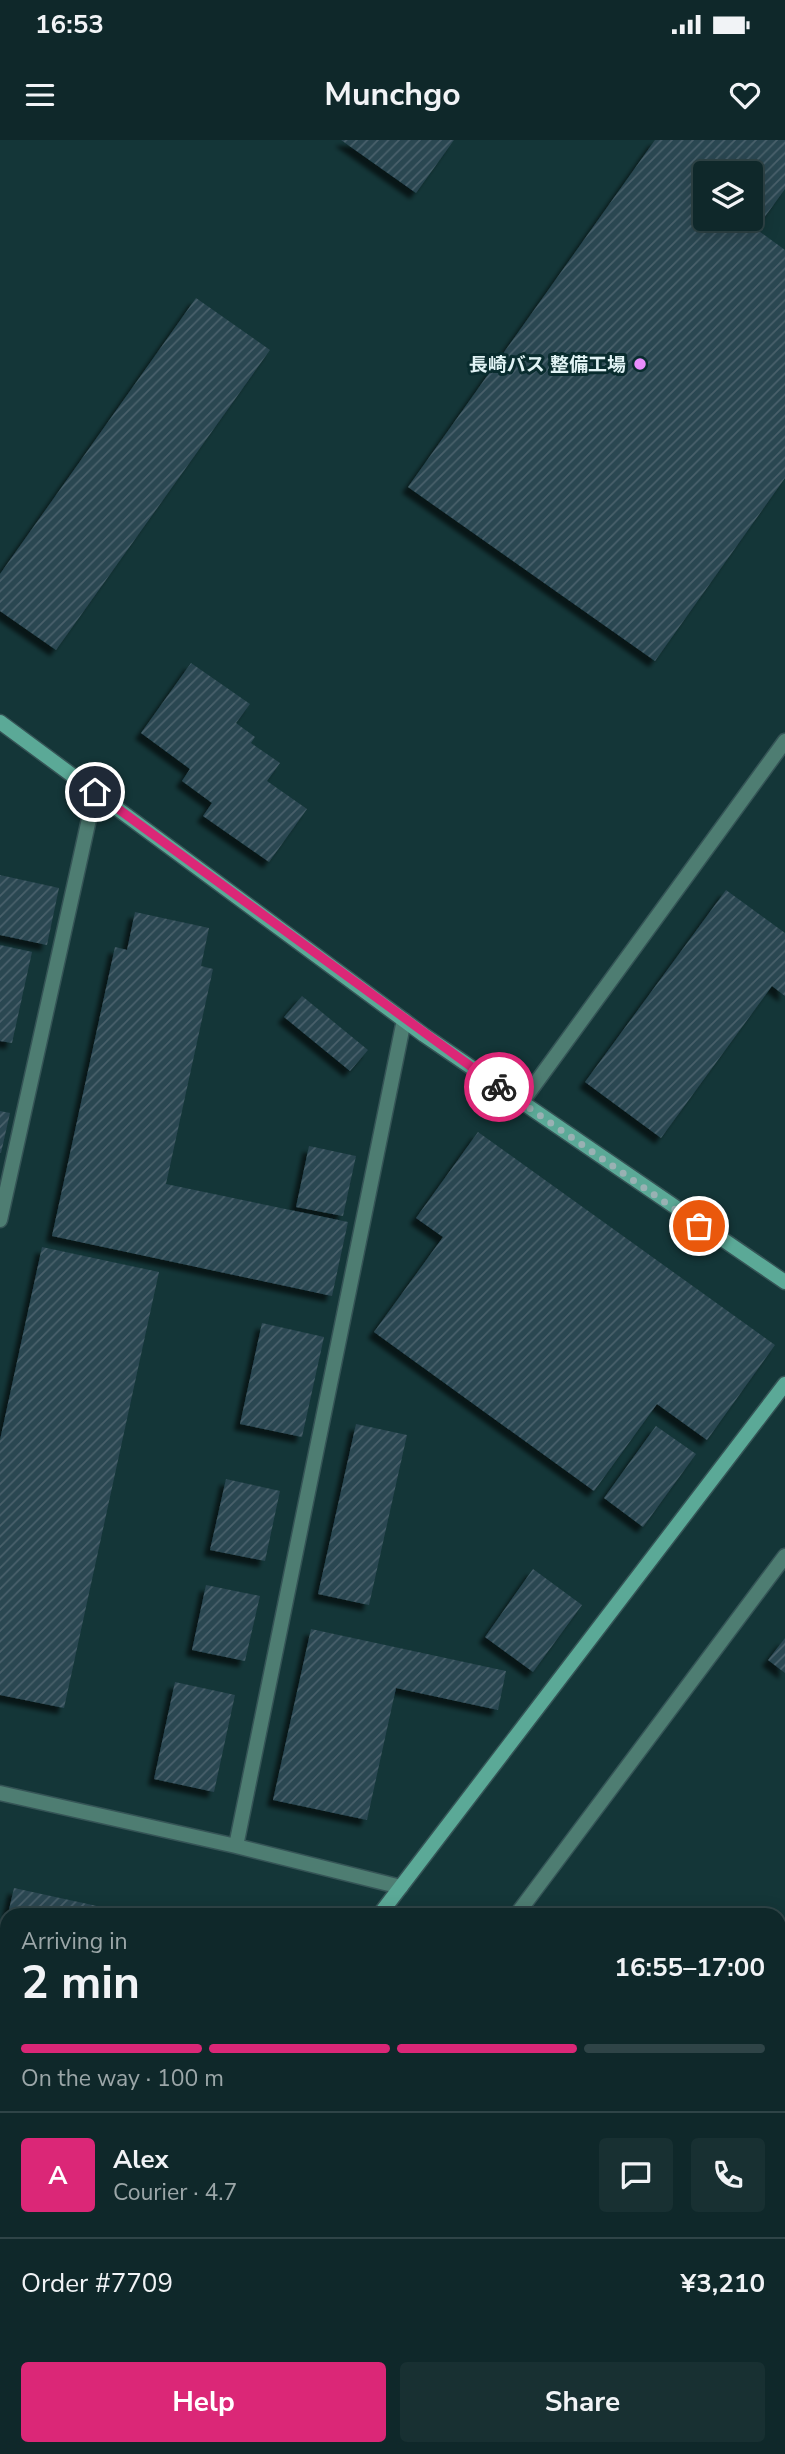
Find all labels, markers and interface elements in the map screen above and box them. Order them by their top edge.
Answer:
text: 16:53 [35,7,104,42]
text: Munchgo [324,73,461,116]
icon: menu [21,76,59,114]
icon: heart [726,76,764,114]
map controls [693,161,763,231]
button: layers [693,161,763,231]
place label: 長崎バス 整備工場 [469,352,626,378]
marker: 長崎バス 整備工場 [632,356,648,372]
pin [65,762,125,822]
icon: home [76,773,114,811]
courier [464,1052,534,1122]
icon: bike [480,1068,518,1106]
pin [669,1196,729,1256]
icon: bag [680,1207,718,1245]
text: Arriving in [21,1926,128,1957]
text: 16:55–17:00 [614,1950,765,1985]
text: 2 min [21,1951,140,2014]
text: On the way · 100 m [21,2063,224,2094]
button: chat [599,2138,673,2212]
button: phone [691,2138,765,2212]
text: Alex [113,2142,169,2177]
text: A [48,2158,68,2193]
text: Courier · 4.7 [113,2177,237,2208]
text: Order #7709 [21,2266,173,2301]
text: ¥3,210 [681,2266,765,2301]
button: Help [21,2362,386,2442]
button: Share [400,2362,765,2442]

